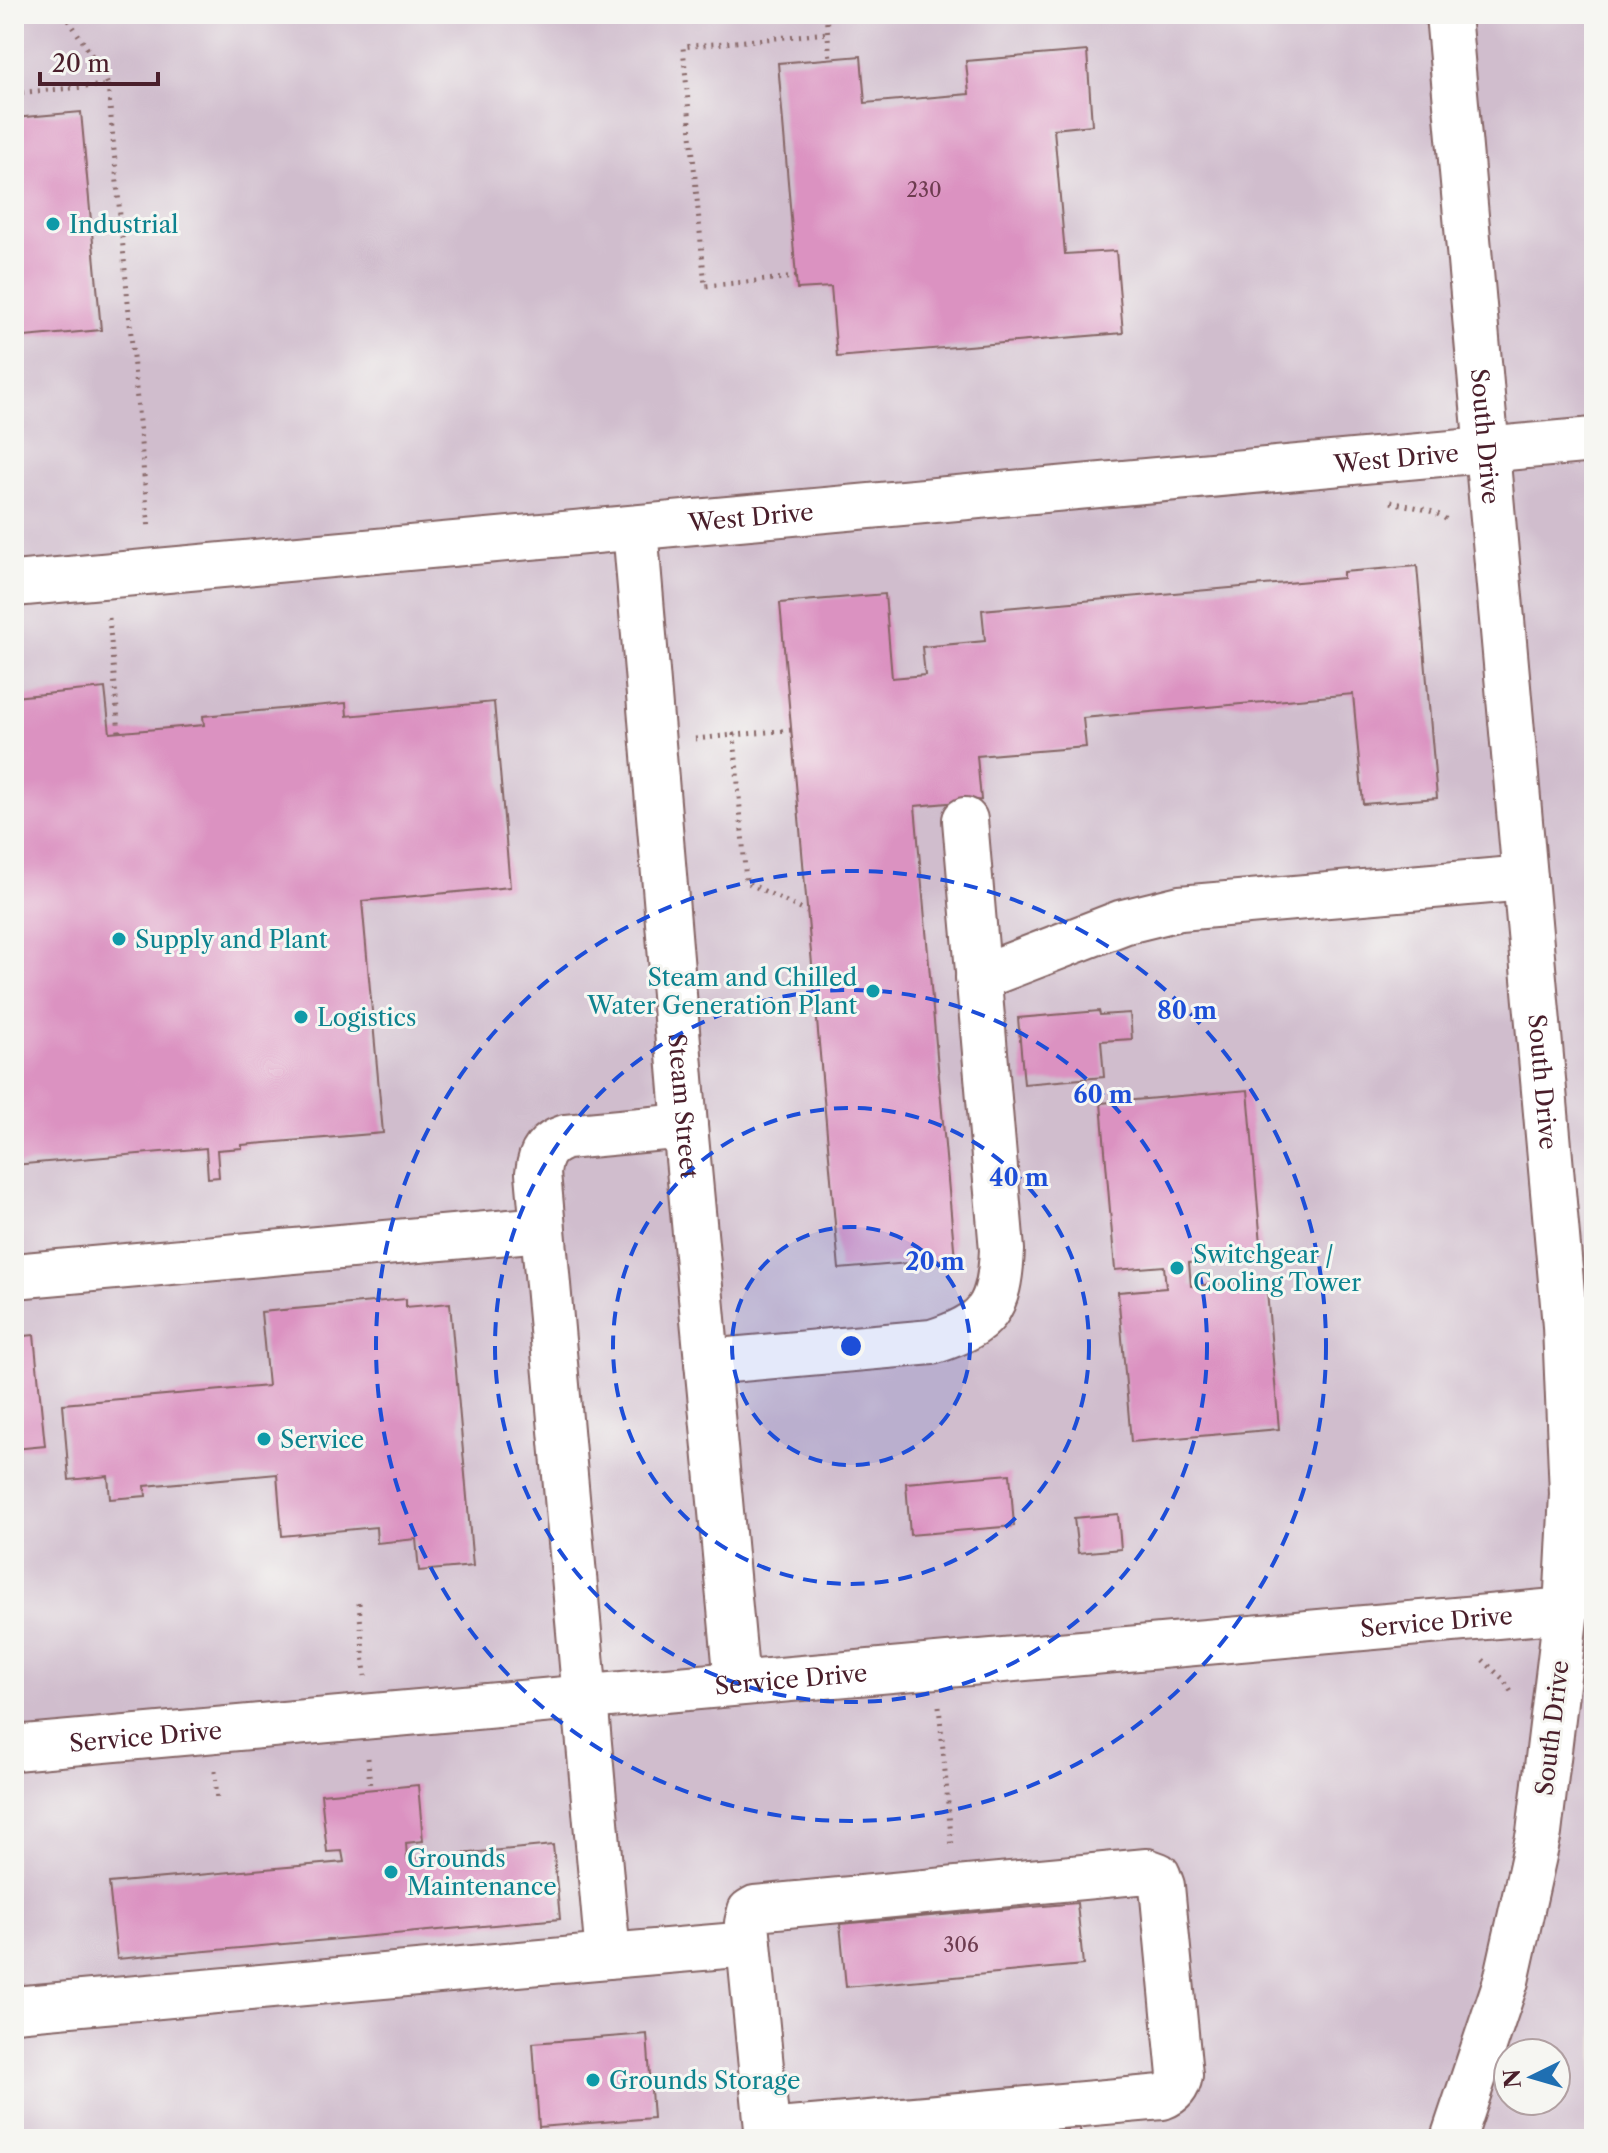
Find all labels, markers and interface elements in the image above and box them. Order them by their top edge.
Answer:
scale bar [40,36,158,86]
text: 20 m [52,49,110,78]
house number: 230 [906,178,942,202]
place label: Industrial [69,210,178,239]
marker: Industrial [44,215,62,233]
street label: South Drive [1465,367,1506,505]
street label: West Drive [1332,438,1460,478]
street label: West Drive [686,497,815,537]
place label: Supply and Plant [135,925,328,954]
marker: Supply and Plant [110,930,128,948]
place label: Steam and Chilled Water Generation Plant [586,963,858,1020]
marker: Steam and Chilled Water Generation Plant [864,982,882,1000]
text: 80 m [1157,996,1217,1025]
place label: Logistics [317,1003,417,1032]
marker: Logistics [292,1008,310,1026]
street label: South Drive [1523,1013,1564,1151]
street label: Steam Street [663,1032,704,1180]
text: 60 m [1073,1080,1133,1109]
text: 40 m [989,1163,1049,1192]
place label: Switchgear / Cooling Tower [1193,1240,1361,1297]
text: 20 m [905,1247,965,1276]
marker: Switchgear / Cooling Tower [1168,1259,1186,1277]
centre of rings [837,1332,865,1360]
place label: Service [280,1425,364,1454]
marker: Service [255,1430,273,1448]
street label: Service Drive [1359,1600,1514,1643]
street label: Service Drive [713,1658,868,1700]
street label: South Drive [1529,1659,1575,1797]
street label: Service Drive [68,1715,223,1758]
place label: Grounds Maintenance [407,1844,557,1901]
marker: Grounds Maintenance [382,1863,400,1881]
house number: 306 [943,1933,979,1957]
north arrow [1492,2037,1572,2117]
place label: Grounds Storage [609,2066,800,2095]
text: N [1498,2068,1527,2089]
marker: Grounds Storage [584,2071,602,2089]

